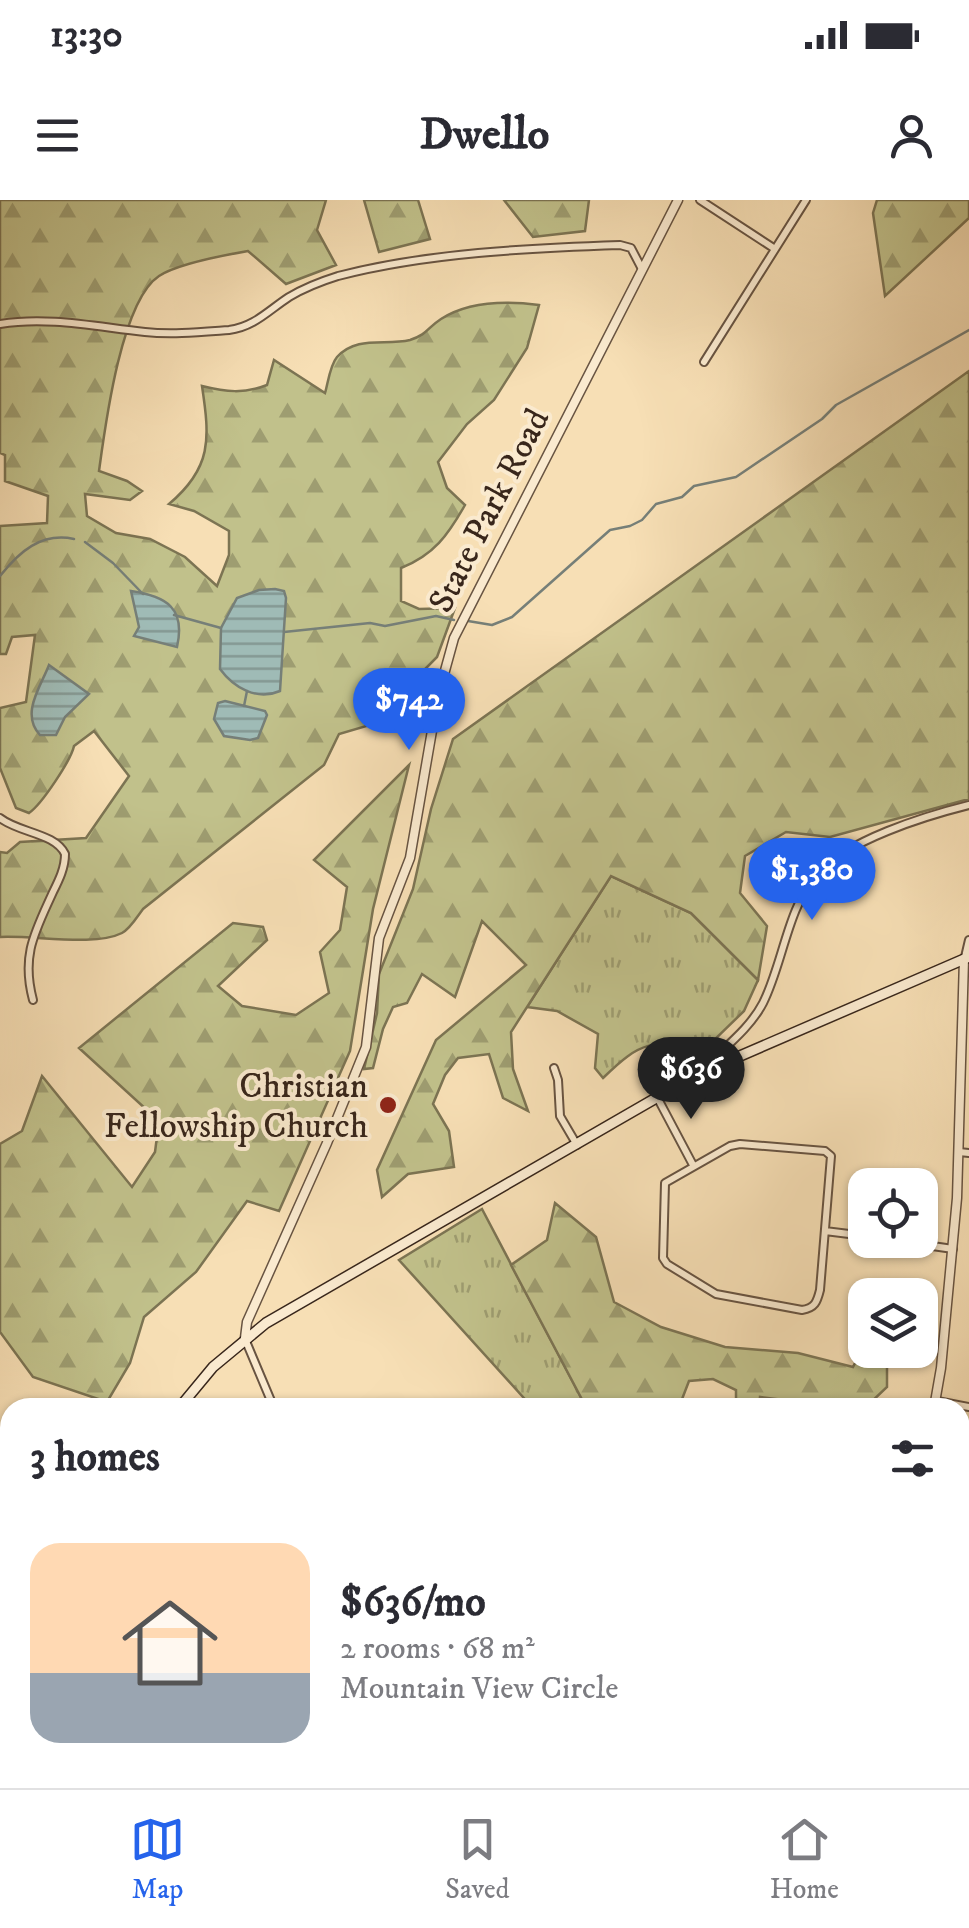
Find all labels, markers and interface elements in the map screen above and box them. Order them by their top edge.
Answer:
text: 13:30 [50,11,123,59]
text: Dwello [420,107,549,163]
icon: menu [30,108,85,163]
icon: person [884,108,939,163]
street label: State Park Road [420,401,560,620]
pin: $742 [350,668,468,753]
text: $742 [375,680,443,720]
pin: $1,380 [731,838,893,923]
text: $1,380 [771,850,854,890]
pin: $636 [632,1037,750,1122]
text: $636 [660,1049,722,1089]
place label: Christian Fellowship Church [104,1065,368,1149]
marker: Christian Fellowship Church [377,1094,399,1116]
map controls [848,1168,938,1368]
button: locate [848,1168,938,1258]
button: layers [848,1278,938,1368]
icon: filters [885,1431,940,1486]
text: 3 homes [30,1432,160,1484]
text: $636/mo [340,1577,486,1629]
icon: home [110,1583,230,1703]
text: 2 rooms · 68 m² [340,1629,535,1669]
text: Mountain View Circle [340,1669,619,1709]
tab: Map [130,1812,185,1907]
tab: Saved [445,1812,510,1907]
tab: Home [770,1812,839,1907]

